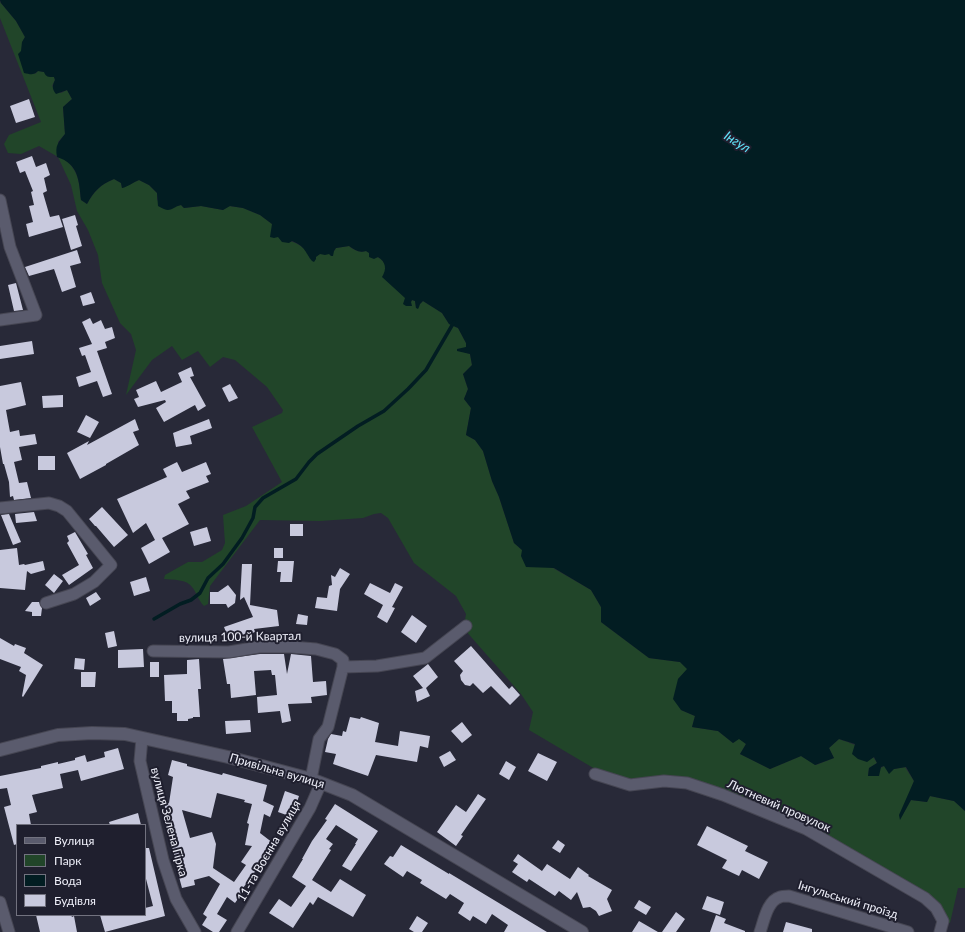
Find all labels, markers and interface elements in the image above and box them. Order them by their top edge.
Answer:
water label: Інгул [721,128,753,156]
street label: вулиця 100-й Квартал [179,629,301,645]
street label: Привільна вулиця [228,751,326,791]
street label: вулиця Зелена Гірка [148,766,190,878]
street label: Лютневий провулок [725,777,833,835]
street label: 11-та Воєнна вулиця [234,798,304,904]
legend [16,824,146,916]
text: Вулиця [54,833,94,848]
text: Парк [54,853,82,868]
text: Вода [54,873,82,888]
street label: Інгульський проїзд [796,878,900,922]
text: Будівля [54,893,96,908]

